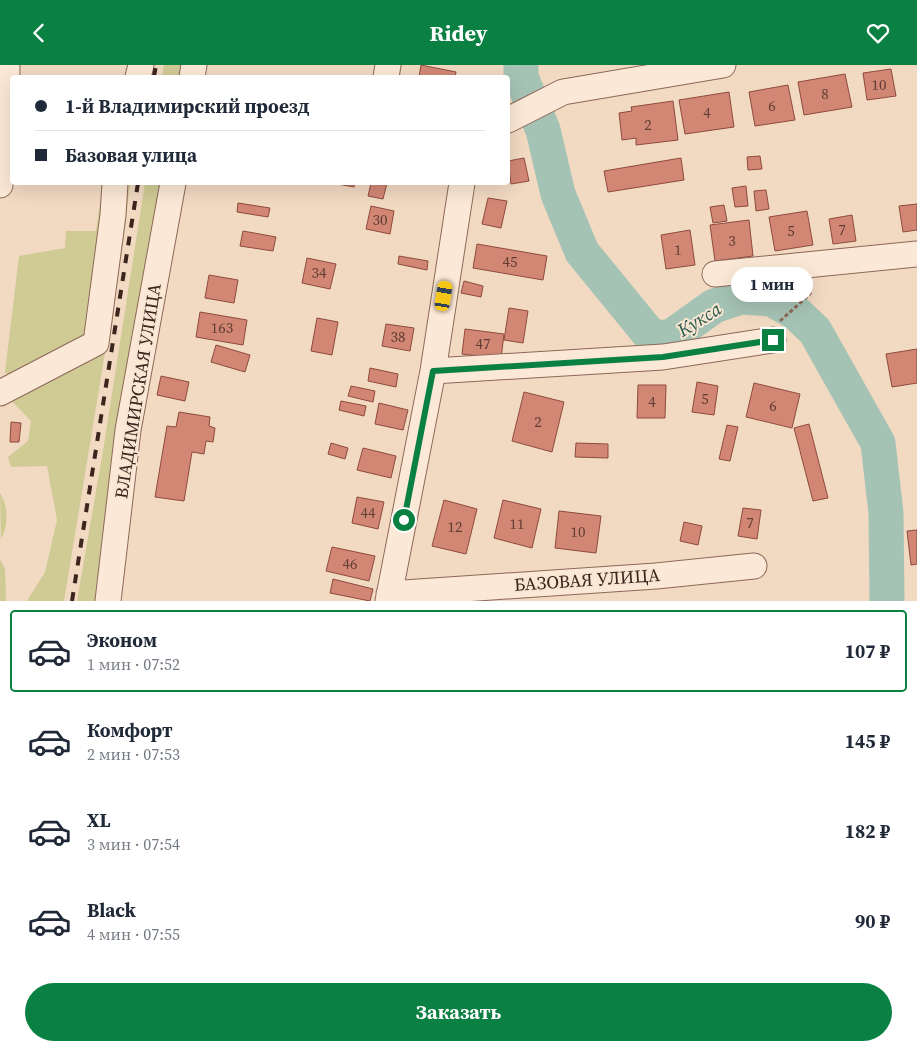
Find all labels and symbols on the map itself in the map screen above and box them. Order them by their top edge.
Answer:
house number: 10 [871,74,887,95]
house number: 8 [821,83,829,104]
house number: 6 [768,95,776,116]
house number: 4 [703,102,711,123]
house number: 2 [644,114,652,135]
house number: 30 [372,209,388,230]
house number: 7 [838,219,846,240]
house number: 5 [787,220,795,241]
house number: 3 [728,230,736,251]
house number: 1 [674,239,682,260]
house number: 45 [502,251,518,272]
house number: 34 [311,262,327,283]
callout: 1 мин [732,267,814,303]
car [434,280,453,312]
street label: ВЛАДИМИРСКАЯ УЛИЦА [108,281,167,500]
water label: Кукса [671,295,726,343]
house number: 163 [211,317,233,338]
house number: 38 [390,326,406,347]
route end [762,329,784,351]
house number: 47 [475,333,491,354]
house number: 5 [701,388,709,409]
house number: 4 [648,391,656,412]
house number: 6 [769,395,777,416]
house number: 2 [534,411,542,432]
house number: 44 [360,502,376,523]
route start [393,509,415,531]
house number: 7 [746,512,754,533]
house number: 11 [509,513,525,534]
house number: 12 [447,516,463,537]
house number: 10 [570,521,586,542]
house number: 46 [342,553,358,574]
street label: БАЗОВАЯ УЛИЦА [513,562,661,597]

